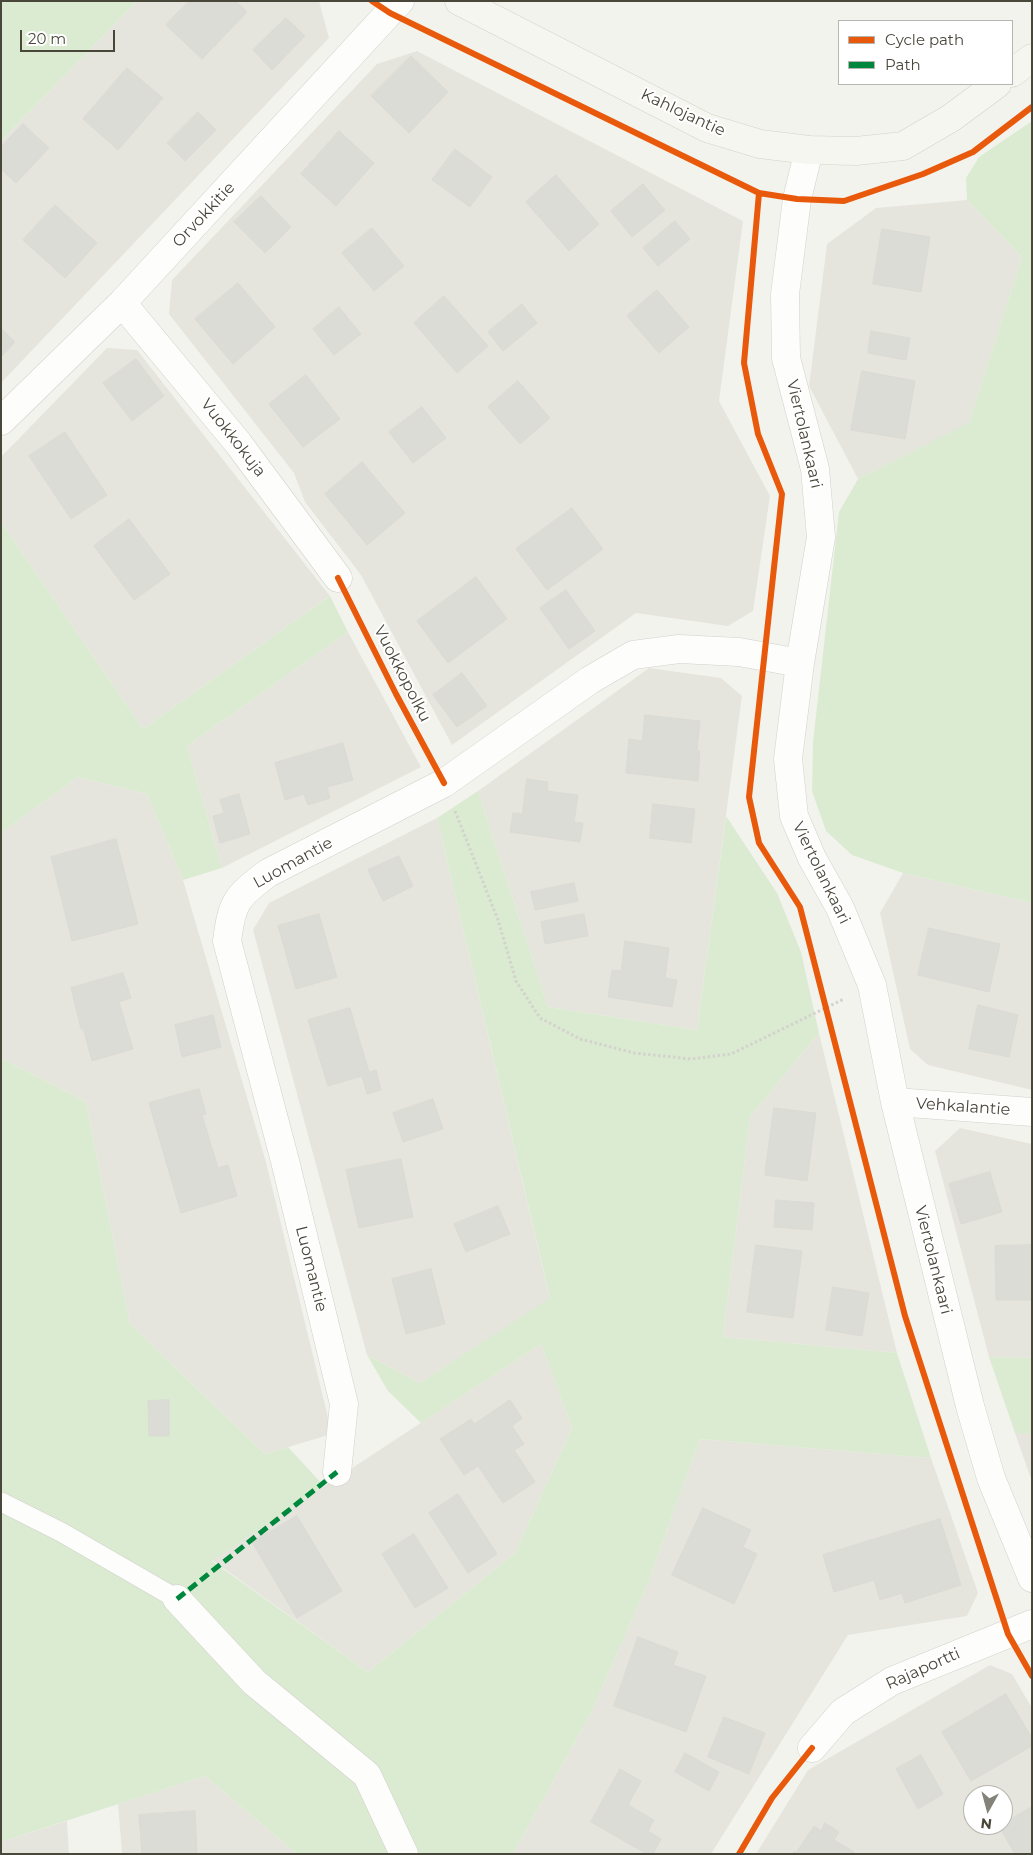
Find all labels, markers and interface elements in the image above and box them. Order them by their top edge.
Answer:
scale bar [22,20,118,52]
legend [838,20,1013,85]
text: 20 m [28,29,66,48]
text: Cycle path [885,30,964,49]
text: Path [885,55,921,74]
street label: Kahlojantie [638,85,728,141]
street label: Orvokkitie [169,178,239,252]
street label: Viertolankaari [782,378,826,490]
street label: Vuokkokuja [196,395,270,481]
street label: Vuokkopolku [369,623,435,725]
street label: Viertolankaari [788,819,854,927]
street label: Luomantie [250,833,336,893]
street label: Vehkalantie [915,1094,1011,1120]
street label: Viertolankaari [910,1204,956,1316]
street label: Luomantie [291,1224,331,1314]
street label: Rajaportti [883,1644,963,1694]
north arrow [963,1785,1013,1835]
text: N [980,1814,993,1834]

